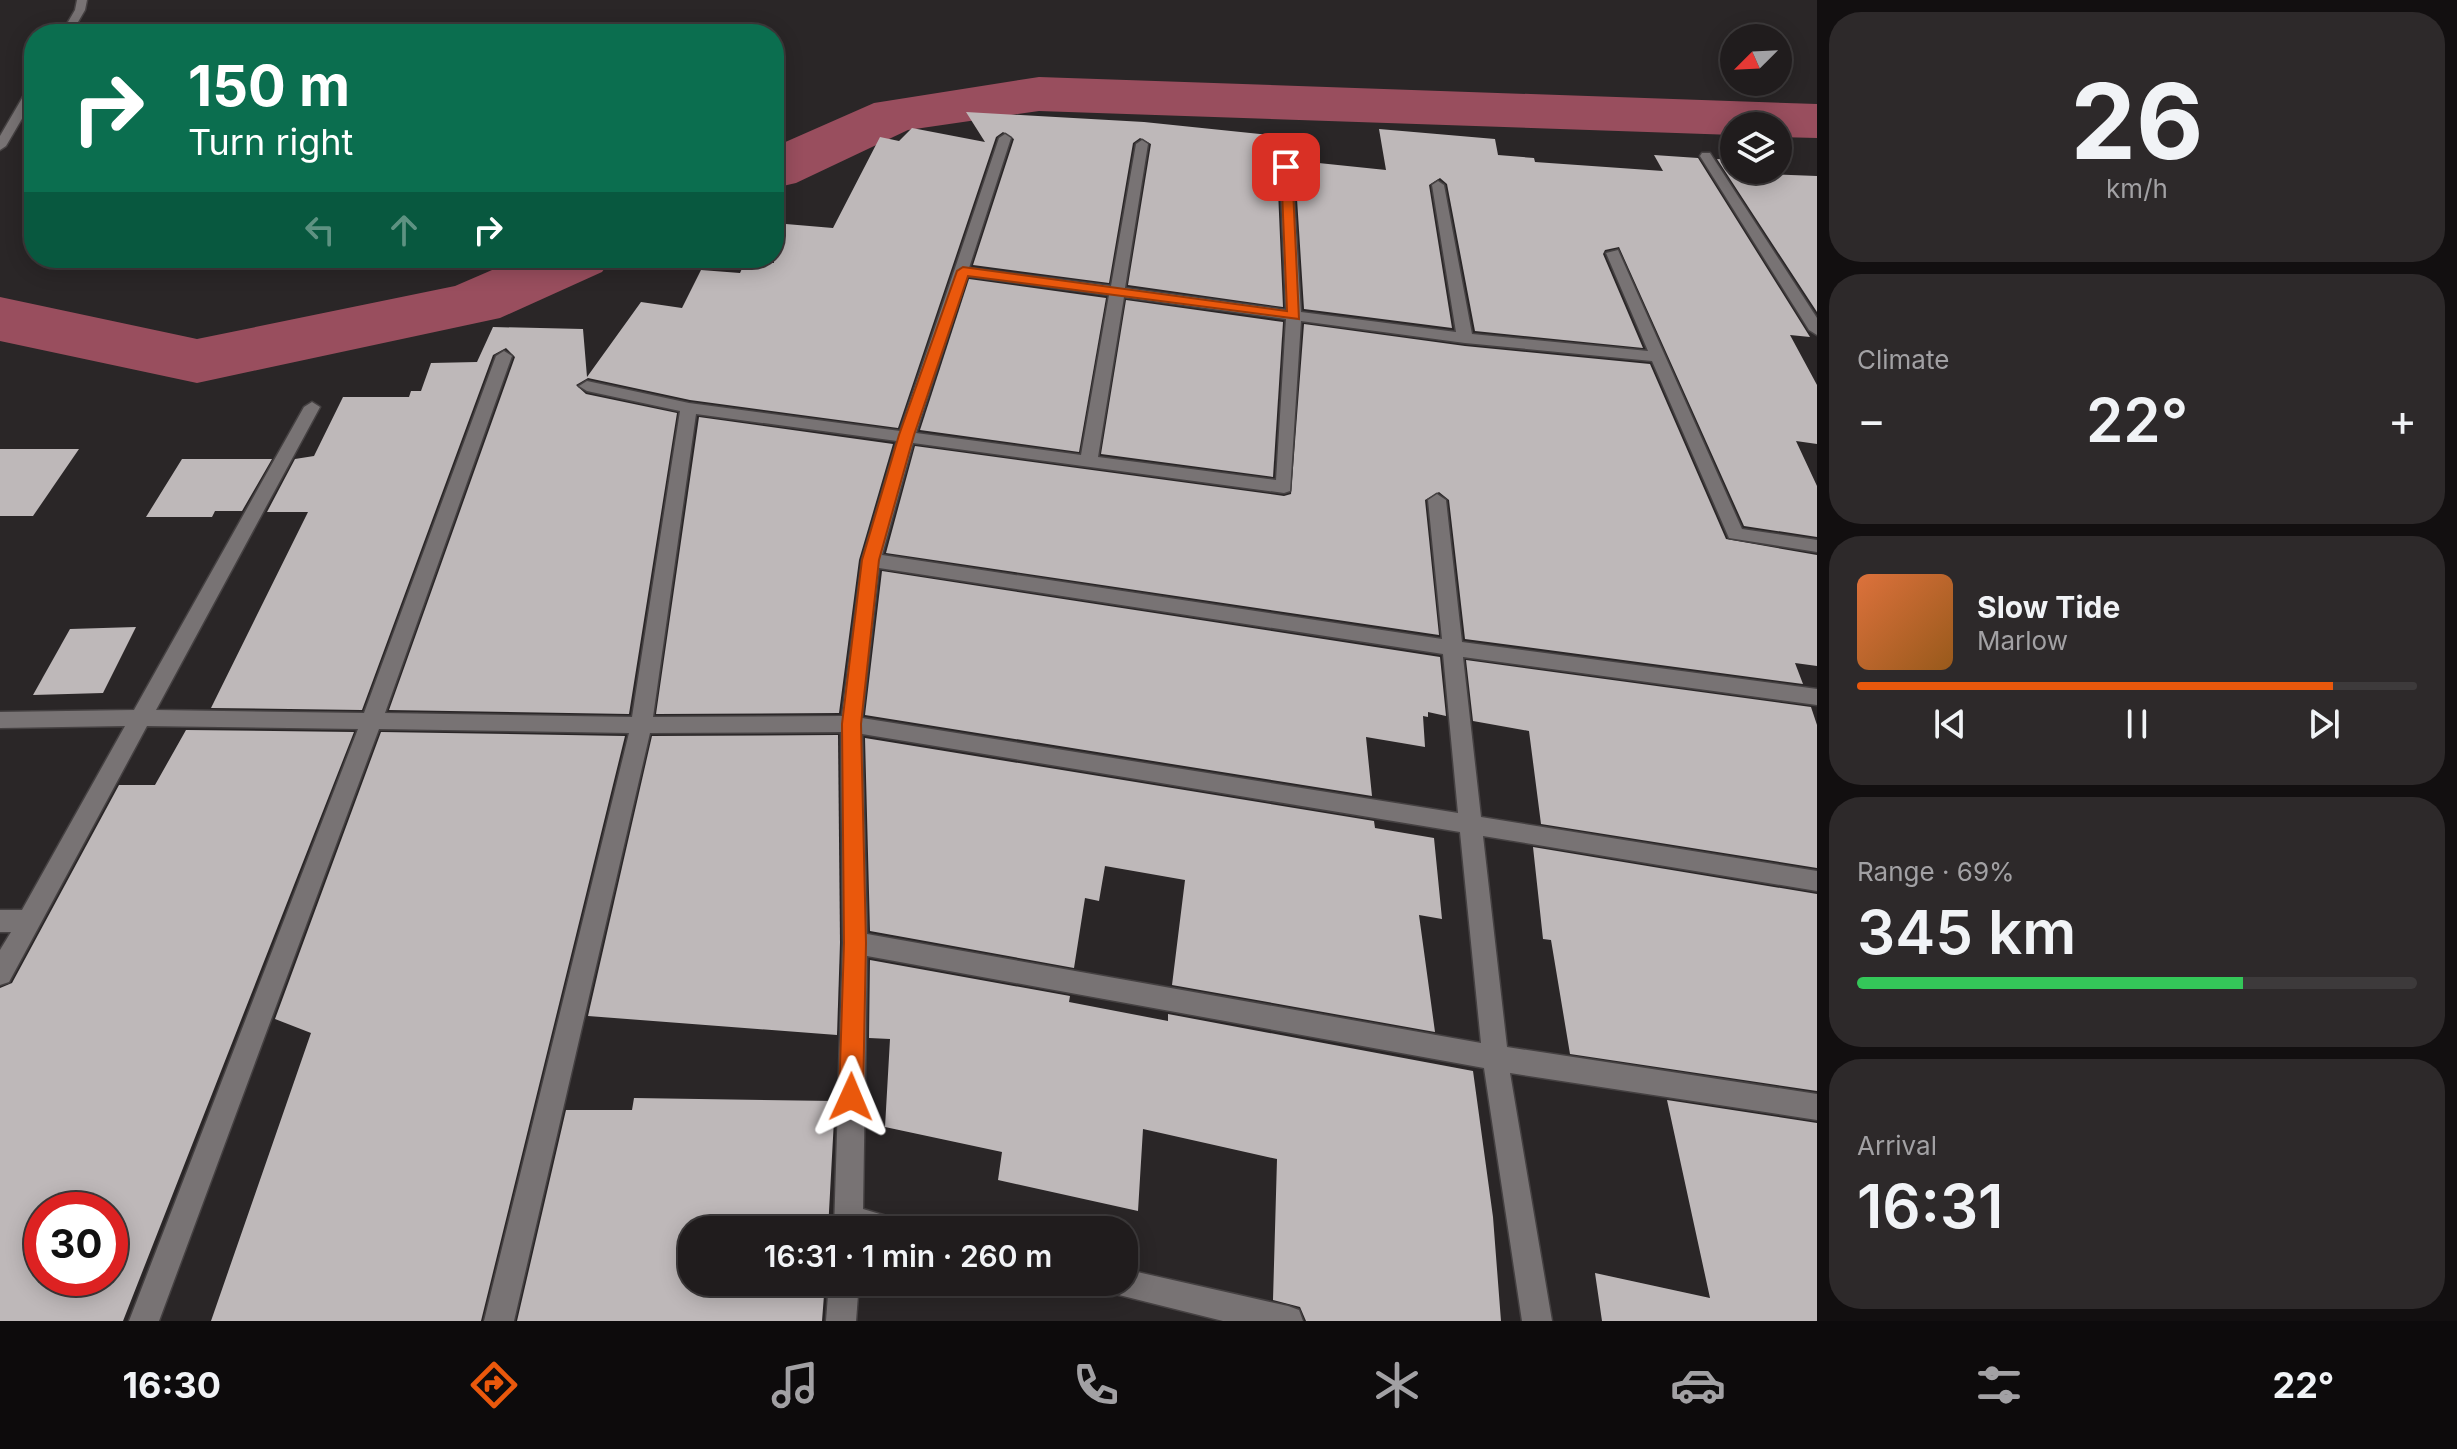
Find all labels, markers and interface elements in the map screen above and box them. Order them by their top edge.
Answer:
north arrow [1720,24,1792,96]
map controls [1720,24,1792,184]
text: 150 m [188,52,350,120]
icon: right [56,56,160,160]
text: 26 [2070,58,2204,184]
button: layers [1720,112,1792,184]
text: Turn right [188,120,353,164]
pin [1252,133,1320,201]
icon: arrive [1264,145,1308,189]
text: km/h [2106,173,2168,204]
icon: left [298,208,342,252]
icon: ahead [382,208,426,252]
icon: right [466,208,510,252]
text: Climate [1857,344,1949,375]
text: 22° [2086,384,2188,456]
text: − [1857,393,1886,447]
text: + [2388,393,2417,447]
text: Slow Tide [1977,589,2120,625]
text: Marlow [1977,625,2068,656]
icon: previous [1928,702,1972,746]
icon: pause [2115,702,2159,746]
icon: next [2302,702,2346,746]
text: Range · 69% [1857,856,2015,887]
text: 345 km [1857,896,2076,968]
position arrow [809,1055,893,1139]
text: Arrival [1857,1130,1937,1161]
text: 16:31 [1857,1170,2003,1242]
speed limit sign: 30 [24,1192,128,1296]
text: 16:31 · 1 min · 260 m [764,1238,1052,1274]
icon: directions [466,1357,522,1413]
icon: music [767,1357,823,1413]
icon: phone [1068,1357,1124,1413]
icon: climate [1369,1357,1425,1413]
icon: car [1670,1357,1726,1413]
icon: filters [1971,1357,2027,1413]
text: 16:30 [123,1363,221,1407]
text: 22° [2273,1363,2334,1407]

